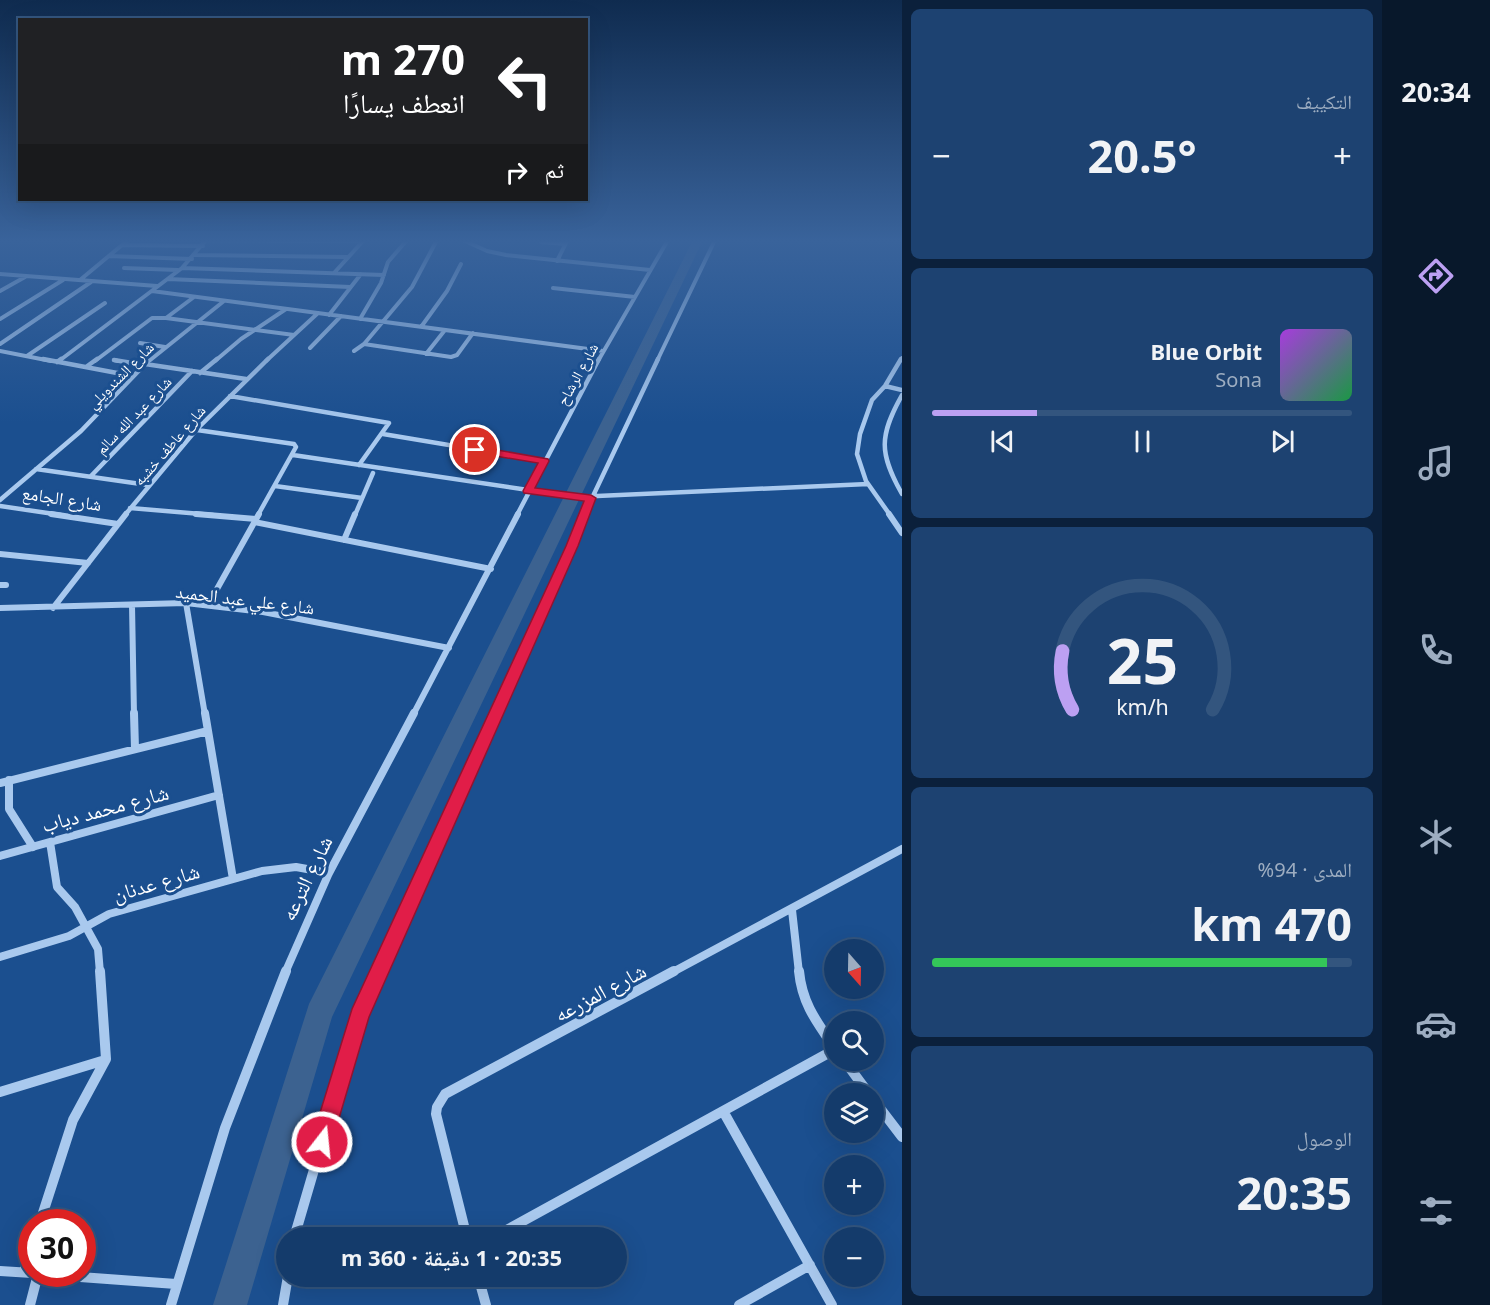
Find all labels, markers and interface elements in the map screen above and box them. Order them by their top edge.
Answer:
text: 270 m [341,30,465,87]
icon: left [486,42,564,120]
text: 20:34 [1401,73,1471,110]
text: انعطف يسارًا [343,84,465,121]
text: التكييف [1296,88,1352,115]
text: 20.5° [1088,125,1196,186]
text: − [932,133,951,178]
text: + [1333,133,1352,178]
text: ثم [545,154,564,184]
icon: right [500,156,533,189]
icon: directions [1415,255,1457,297]
text: Blue Orbit [1150,336,1262,366]
street label: شارع الشندويلي [82,337,160,415]
street label: شارع الرشاح [552,339,603,409]
text: Sona [1215,366,1262,393]
street label: شارع عبد الله سالم [91,372,176,459]
street label: شارع عاطف خشبه [128,400,210,490]
pin [449,424,500,475]
icon: previous [986,425,1019,458]
icon: pause [1126,425,1159,458]
icon: next [1266,425,1299,458]
icon: arrive [458,433,491,466]
icon: music [1415,442,1457,484]
street label: شارع الجامع [20,480,104,517]
street label: شارع علي عبد الحميد [174,579,316,623]
text: 25 [1106,617,1178,702]
icon: phone [1415,629,1457,671]
text: km/h [1116,692,1168,721]
street label: شارع محمد دياب [38,778,172,838]
icon: climate [1415,816,1457,858]
street label: شارع الترعه [273,831,339,925]
street label: شارع عدنان [109,856,203,908]
text: المدى · 94% [1258,856,1352,883]
text: 470 km [1191,893,1352,954]
north arrow [824,939,884,999]
map controls [824,939,884,1287]
street label: شارع المزرعه [549,956,651,1028]
icon: car [1415,1003,1457,1045]
button: search [824,1011,884,1071]
button: layers [824,1083,884,1143]
position arrow [290,1110,354,1174]
text: الوصول [1297,1125,1352,1152]
button: + [824,1155,884,1215]
text: 20:35 [1236,1162,1352,1223]
icon: filters [1415,1190,1457,1232]
speed limit sign: 30 [18,1209,96,1287]
button: − [824,1227,884,1287]
text: 20:35 · 1 دقيقة · 360 m [341,1242,562,1272]

